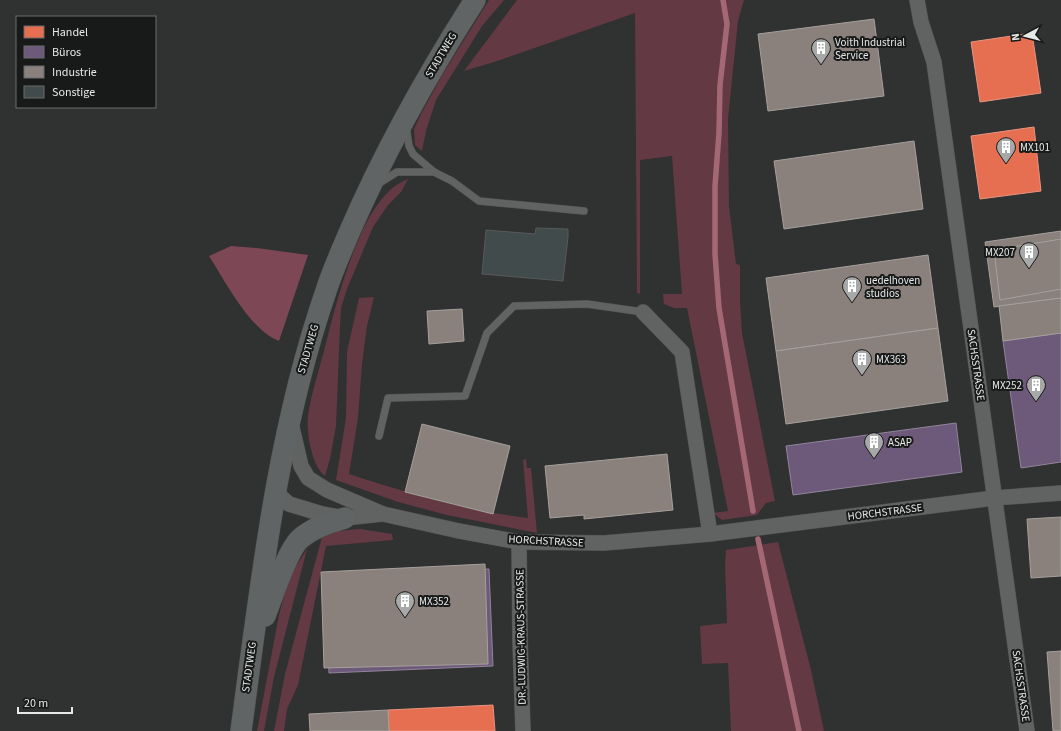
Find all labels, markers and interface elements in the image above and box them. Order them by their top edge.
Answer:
legend [16,16,156,108]
north arrow [1005,16,1045,56]
text: Handel [52,24,88,41]
street label: STADTWEG [422,29,461,81]
text: N [1008,33,1023,42]
place label: Voith Industrial Service [835,35,905,63]
building icon: Voith Industrial Service [810,37,832,65]
text: Büros [52,44,81,61]
text: Industrie [52,64,97,81]
text: Sonstige [52,84,95,101]
building icon: MX101 [995,136,1017,164]
place label: MX101 [1020,140,1050,155]
building icon: MX207 [1018,241,1040,269]
place label: MX207 [985,245,1015,260]
place label: uedelhoven studios [866,273,920,301]
building icon: uedelhoven studios [841,275,863,303]
street label: STADTWEG [294,322,322,375]
street label: SACHSSTRASSE [964,328,988,402]
building icon: MX363 [851,348,873,376]
place label: MX363 [876,352,906,367]
building icon: MX252 [1025,374,1047,402]
place label: MX252 [992,378,1022,393]
building icon: ASAP [863,431,885,459]
place label: ASAP [888,435,912,450]
street label: HORCHSTRASSE [847,500,923,524]
street label: HORCHSTRASSE [508,532,584,550]
street label: DR.-LUDWIG-KRAUS-STRASSE [512,569,530,705]
building icon: MX352 [394,590,416,618]
place label: MX352 [419,594,449,609]
street label: STADTWEG [238,641,260,693]
street label: SACHSSTRASSE [1009,649,1033,723]
scale bar [18,689,72,715]
text: 20 m [24,695,48,712]

